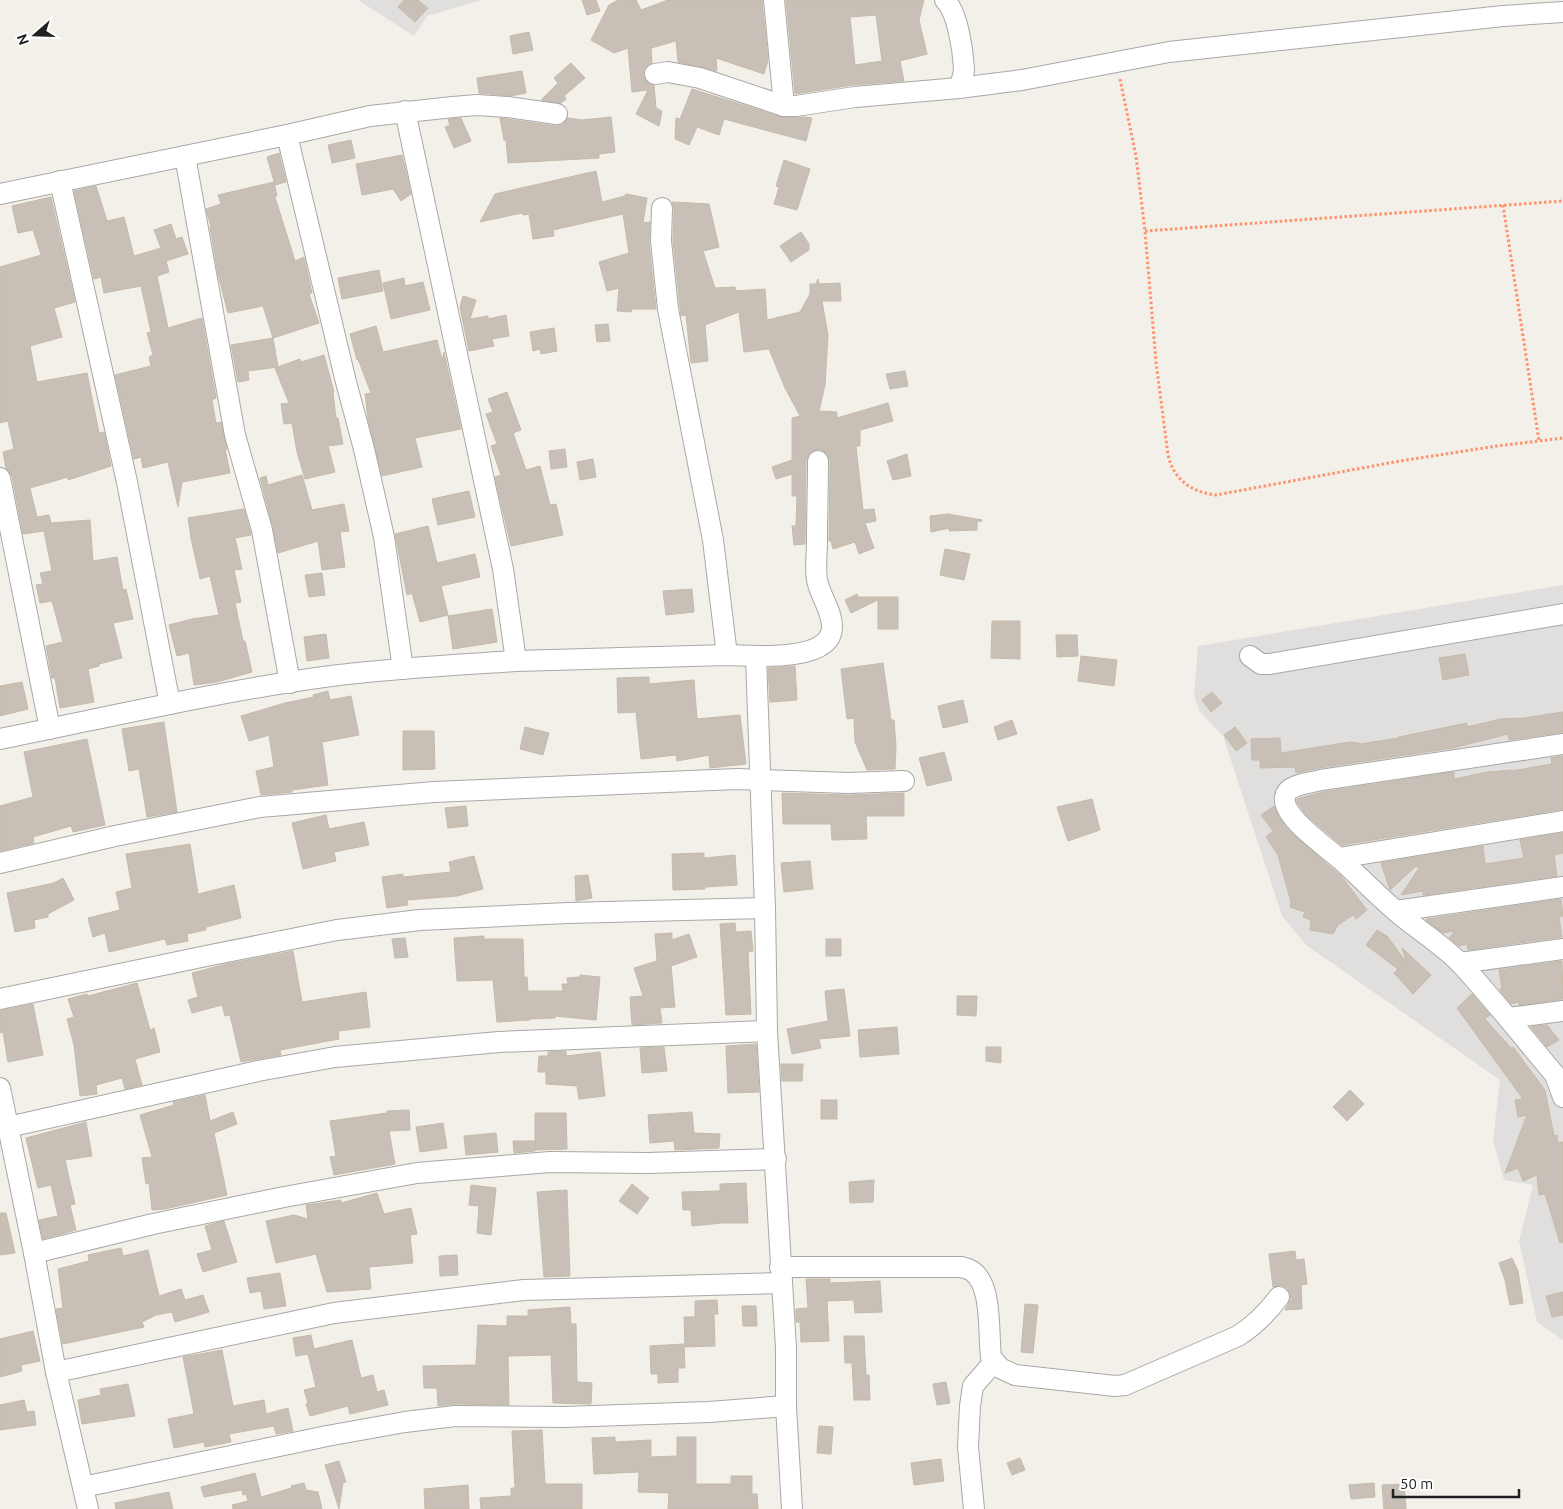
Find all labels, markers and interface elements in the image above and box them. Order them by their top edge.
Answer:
north arrow [10,10,60,60]
text: N [13,32,32,47]
scale bar [1393,1466,1519,1498]
text: 50 m [1400,1475,1433,1492]

